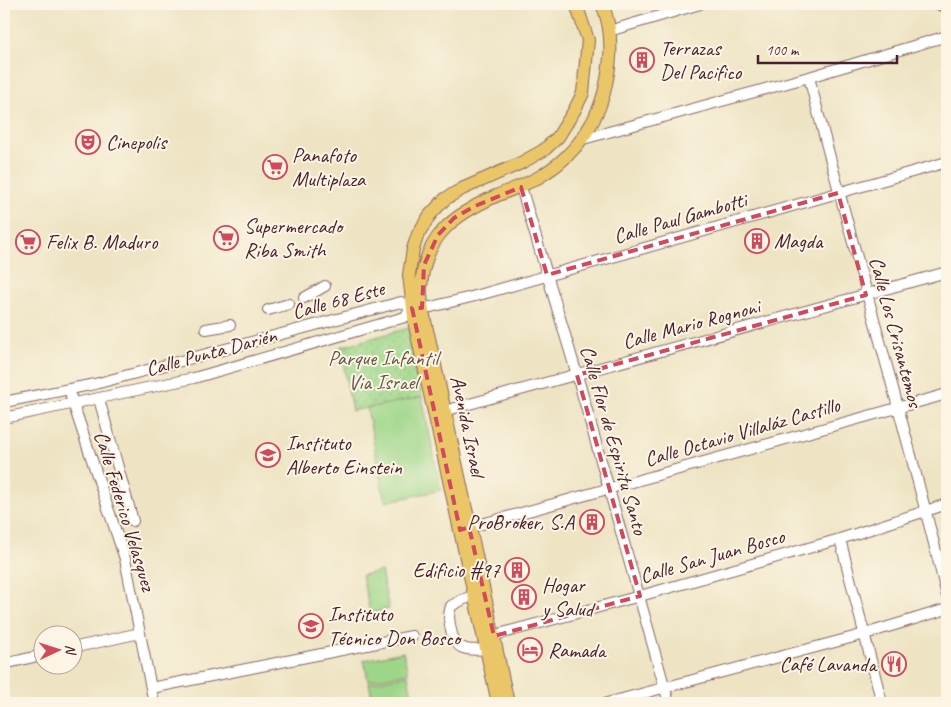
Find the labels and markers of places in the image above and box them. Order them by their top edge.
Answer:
place label: Terrazas Del Pacifico [660,35,743,85]
building icon: Terrazas Del Pacifico [629,47,655,73]
theatre icon: Cinepolis [75,129,101,155]
place label: Cinepolis [106,129,168,155]
place label: Panafoto Multiplaza [292,142,367,192]
supermarket icon: Panafoto Multiplaza [262,154,288,180]
place label: Supermercado Riba Smith [244,213,345,263]
supermarket icon: Supermercado Riba Smith [213,225,239,251]
building icon: Magda [744,228,770,254]
place label: Magda [774,228,824,254]
supermarket icon: Felix B. Maduro [15,229,41,255]
place label: Felix B. Maduro [46,229,159,255]
place label: Instituto Alberto Einstein [286,430,402,480]
school or university icon: Instituto Alberto Einstein [255,442,281,468]
place label: ProBroker, S.A [467,509,575,535]
building icon: ProBroker, S.A [579,509,605,535]
place label: Edificio #97 [413,557,502,583]
building icon: Edificio #97 [504,557,530,583]
place label: Hogar y Salud [540,572,596,622]
building icon: Hogar y Salud [511,584,537,610]
place label: Instituto Técnico Don Bosco [328,601,463,651]
school or university icon: Instituto Técnico Don Bosco [298,613,324,639]
hotel icon: Ramada [517,637,543,663]
place label: Ramada [548,637,608,663]
place label: Café Lavanda [780,651,878,677]
restaurant icon: Café Lavanda [881,651,907,677]

